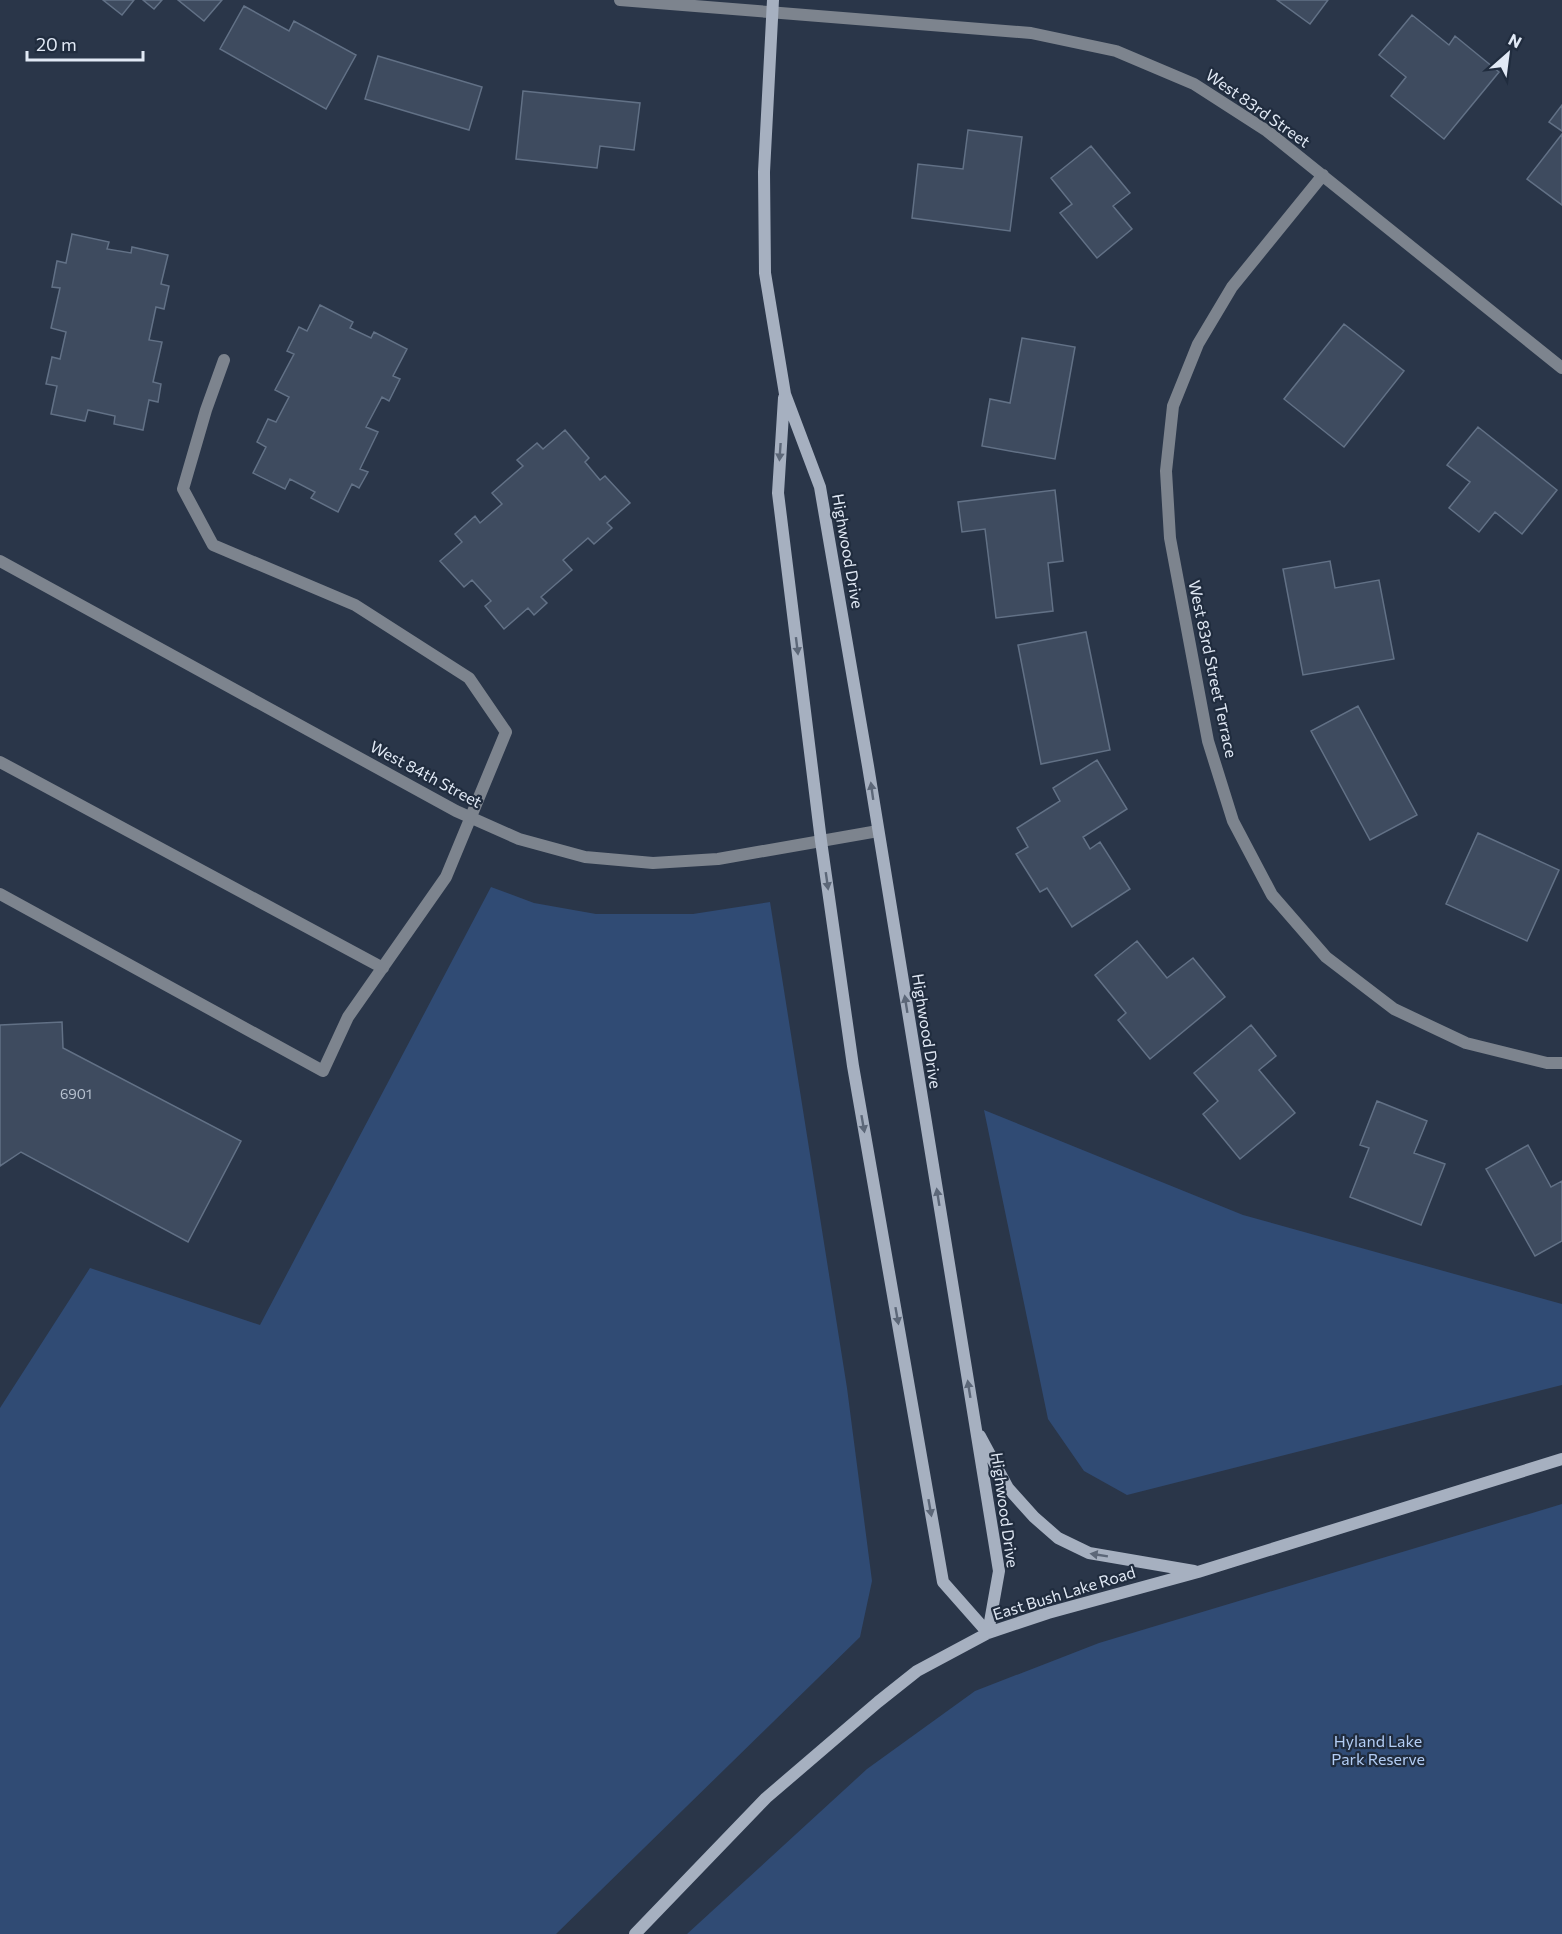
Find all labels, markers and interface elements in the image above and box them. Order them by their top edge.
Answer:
scale bar [27,24,142,62]
north arrow [1478,24,1538,84]
text: N [1506,29,1525,52]
text: 20 m [36,33,77,55]
street label: West 83rd Street [1202,65,1314,151]
one-way arrow [776,443,785,462]
street label: Highwood Drive [829,492,868,610]
street label: West 83rd Street Terrace [1185,578,1242,759]
one-way arrow [792,637,801,656]
street label: West 84th Street [367,736,486,811]
one-way arrow [868,781,877,800]
one-way arrow [822,872,831,891]
street label: Highwood Drive [909,972,946,1090]
one-way arrow [902,995,911,1014]
house number: 6901 [60,1085,92,1102]
one-way arrow [859,1115,868,1134]
one-way arrow [933,1187,942,1206]
one-way arrow [893,1307,902,1326]
one-way arrow [964,1379,973,1398]
street label: Highwood Drive [988,1451,1023,1569]
one-way arrow [926,1499,935,1518]
one-way arrow [1089,1550,1108,1559]
street label: East Bush Lake Road [990,1562,1137,1623]
park label: Hyland Lake Park Reserve [1331,1731,1425,1768]

